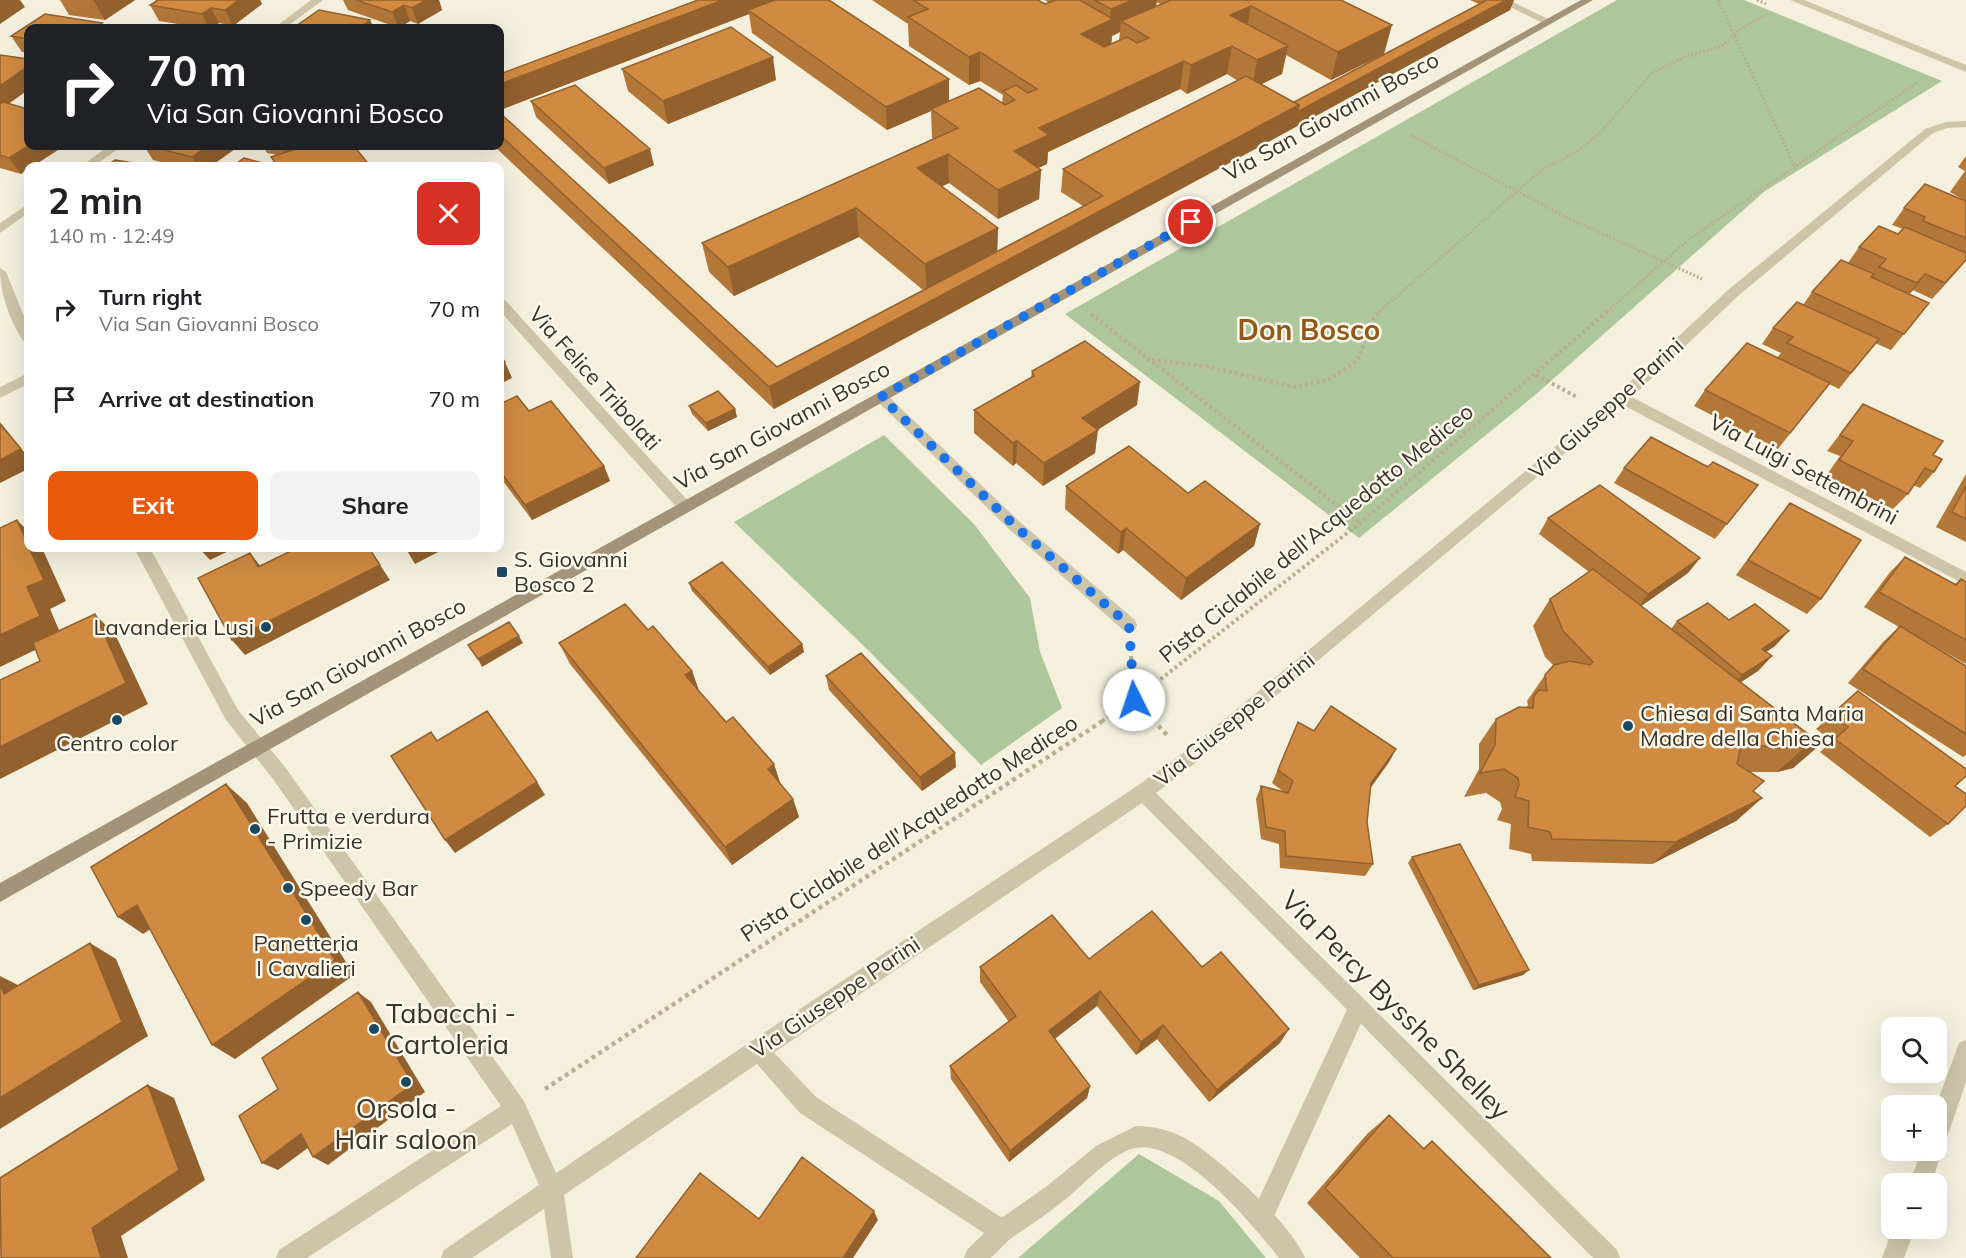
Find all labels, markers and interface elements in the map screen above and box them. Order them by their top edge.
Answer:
text: 70 m [147,44,247,97]
street label: Via San Giovanni Bosco [1218,45,1444,187]
icon: right [48,48,126,126]
text: Via San Giovanni Bosco [147,96,444,130]
text: 2 min [48,178,143,223]
button: close [417,182,480,245]
pin [1165,196,1216,247]
icon: arrive [1174,205,1207,238]
text: 140 m · 12:49 [48,223,174,248]
text: Turn right [99,283,202,311]
icon: right [48,293,81,326]
text: 70 m [429,295,480,323]
street label: Via Felice Tribolati [523,300,667,456]
text: Via San Giovanni Bosco [99,311,319,336]
district label: Don Bosco [1238,312,1380,347]
street label: Via Giuseppe Parini [1523,331,1689,485]
street label: Via San Giovanni Bosco [669,354,895,496]
icon: arrive [48,383,81,416]
text: Arrive at destination [99,385,314,413]
text: 70 m [429,385,480,413]
street label: Pista Ciclabile dell'Acquedotto Mediceo [1153,397,1479,669]
street label: Via Luigi Settembrini [1705,407,1903,531]
button: Exit [48,471,258,540]
button: Share [270,471,480,540]
place label: S. Giovanni Bosco 2 [514,545,628,598]
marker: S. Giovanni Bosco 2 [495,565,509,579]
street label: Via San Giovanni Bosco [245,591,471,733]
place label: Lavanderia Lusi [93,613,254,641]
marker: Lavanderia Lusi [259,620,273,634]
street label: Via Giuseppe Parini [1148,646,1320,792]
position arrow [1102,668,1166,732]
place label: Chiesa di Santa Maria Madre della Chiesa [1640,699,1864,752]
street label: Pista Ciclabile dell'Acquedotto Mediceo [735,708,1083,948]
marker: Centro color [110,713,124,727]
marker: Chiesa di Santa Maria Madre della Chiesa [1621,719,1635,733]
place label: Centro color [56,729,178,757]
place label: Frutta e verdura - Primizie [267,802,430,855]
marker: Frutta e verdura - Primizie [248,822,262,836]
place label: Speedy Bar [300,874,418,902]
marker: Speedy Bar [281,881,295,895]
street label: Via Percy Bysshe Shelley [1274,883,1518,1127]
marker: Panetteria I Cavalieri [299,913,313,927]
place label: Panetteria I Cavalieri [253,929,359,982]
street label: Via Giuseppe Parini [745,930,925,1064]
place label: Tabacchi - Cartoleria [386,996,516,1061]
map controls [1881,1017,1947,1239]
button: search [1881,1017,1947,1083]
marker: Tabacchi - Cartoleria [367,1022,381,1036]
marker: Orsola - Hair saloon [399,1075,413,1089]
place label: Orsola - Hair saloon [335,1091,477,1156]
button: + [1881,1095,1947,1161]
button: − [1881,1173,1947,1239]

